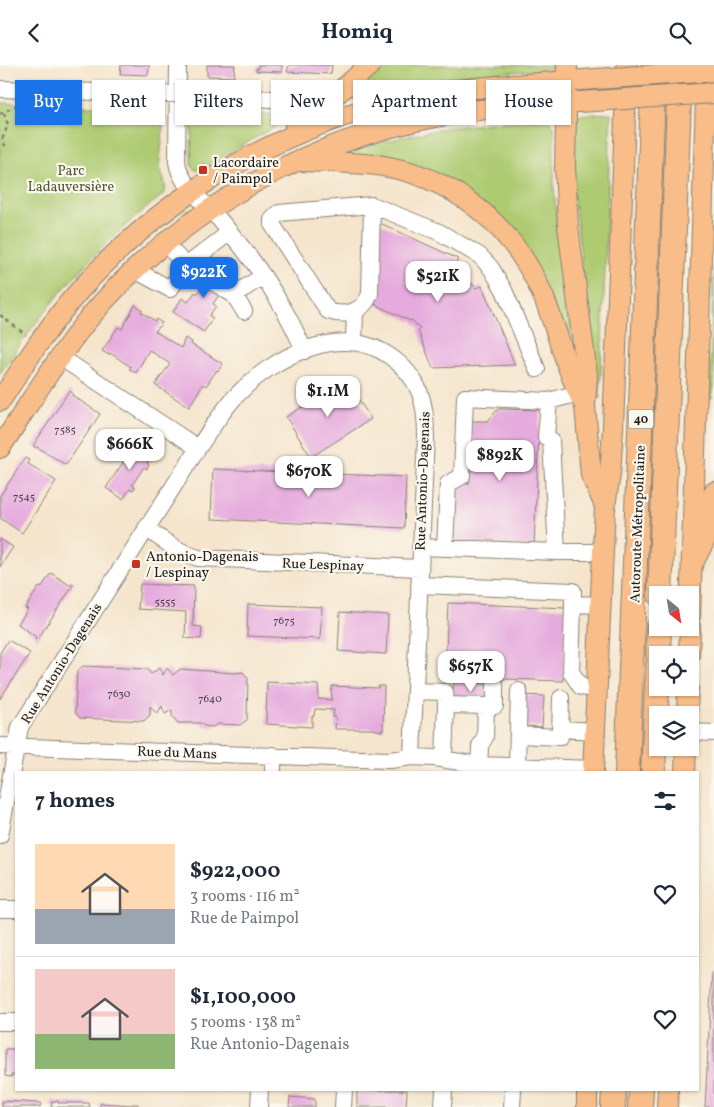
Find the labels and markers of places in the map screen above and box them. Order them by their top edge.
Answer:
place label: Lacordaire / Paimpol [213,154,279,189]
marker: Lacordaire / Paimpol [197,164,209,176]
pin: $922K [169,257,239,299]
pin: $521K [403,261,473,303]
pin: $1.1M [293,375,363,418]
pin: $666K [95,429,165,471]
pin: $892K [465,439,535,482]
pin: $670K [274,455,344,498]
place label: Antonio-Dagenais / Lespinay [146,548,258,583]
marker: Antonio-Dagenais / Lespinay [130,558,142,570]
pin: $657K [436,651,506,693]

